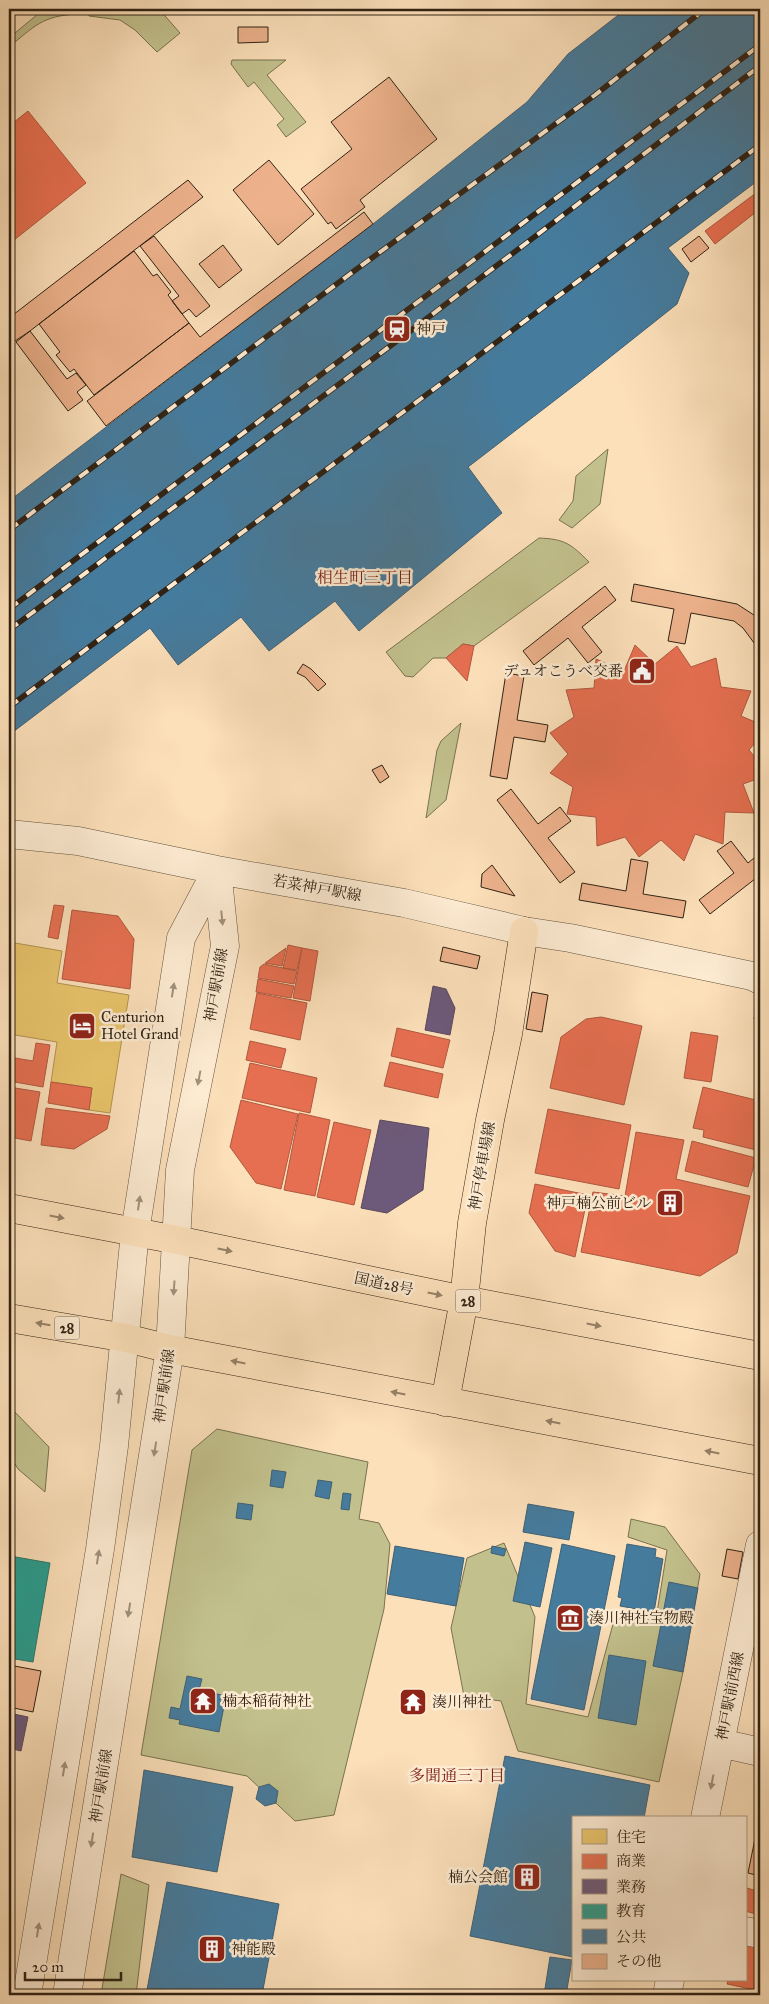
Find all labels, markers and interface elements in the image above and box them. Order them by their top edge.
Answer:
station icon: 神戸 [382,314,412,344]
place label: 神戸 [416,320,446,338]
district label: 相生町三丁目 [317,568,413,587]
public building icon: デュオこうべ交番 [627,656,657,686]
place label: デュオこうべ交番 [503,662,623,680]
street label: 若菜神戸駅線 [271,871,363,905]
one-way arrow [218,910,226,926]
street label: 神戸駅前線 [201,946,231,1024]
one-way arrow [169,982,177,998]
place label: Centurion Hotel Grand [101,1008,179,1043]
hotel icon: Centurion Hotel Grand [67,1011,97,1041]
one-way arrow [194,1070,202,1086]
street label: 神戸停車場線 [465,1120,499,1212]
building icon: 神戸楠公前ビル [655,1188,685,1218]
one-way arrow [136,1194,144,1210]
place label: 神戸楠公前ビル [546,1194,651,1212]
one-way arrow [49,1214,65,1222]
one-way arrow [217,1246,232,1254]
street label: 国道28号 [353,1269,415,1299]
one-way arrow [169,1281,177,1297]
road number: 28 [456,1290,480,1312]
one-way arrow [427,1291,443,1299]
road number: 28 [54,1316,80,1340]
one-way arrow [35,1320,51,1328]
one-way arrow [587,1321,602,1329]
street label: 神戸駅前線 [150,1348,178,1424]
one-way arrow [230,1358,246,1366]
one-way arrow [115,1388,123,1404]
one-way arrow [390,1389,405,1397]
one-way arrow [544,1418,560,1426]
one-way arrow [150,1442,158,1458]
one-way arrow [704,1448,720,1456]
one-way arrow [95,1549,103,1565]
one-way arrow [125,1602,133,1618]
museum icon: 湊川神社宝物殿 [555,1603,585,1633]
place label: 湊川神社宝物殿 [589,1609,694,1627]
street label: 神戸駅前西線 [713,1650,747,1742]
temple icon: 楠本稲荷神社 [188,1686,218,1716]
temple icon: 湊川神社 [398,1687,428,1717]
place label: 楠本稲荷神社 [222,1692,312,1710]
place label: 湊川神社 [432,1693,492,1711]
street label: 神戸駅前線 [86,1748,116,1824]
one-way arrow [60,1761,68,1777]
district label: 多聞通三丁目 [409,1766,505,1785]
one-way arrow [708,1774,716,1790]
legend [572,1816,746,1982]
text: 住宅 [616,1828,646,1846]
one-way arrow [88,1832,96,1848]
text: 商業 [616,1852,646,1870]
building icon: 楠公会館 [512,1862,542,1892]
place label: 楠公会館 [448,1868,508,1886]
text: 業務 [616,1878,646,1896]
text: 教育 [616,1902,646,1920]
one-way arrow [34,1921,42,1937]
text: 公共 [616,1928,646,1946]
building icon: 神能殿 [197,1934,227,1964]
place label: 神能殿 [231,1940,276,1958]
scale bar [25,1949,121,1981]
text: その他 [616,1952,661,1970]
text: 20 m [32,1958,64,1976]

